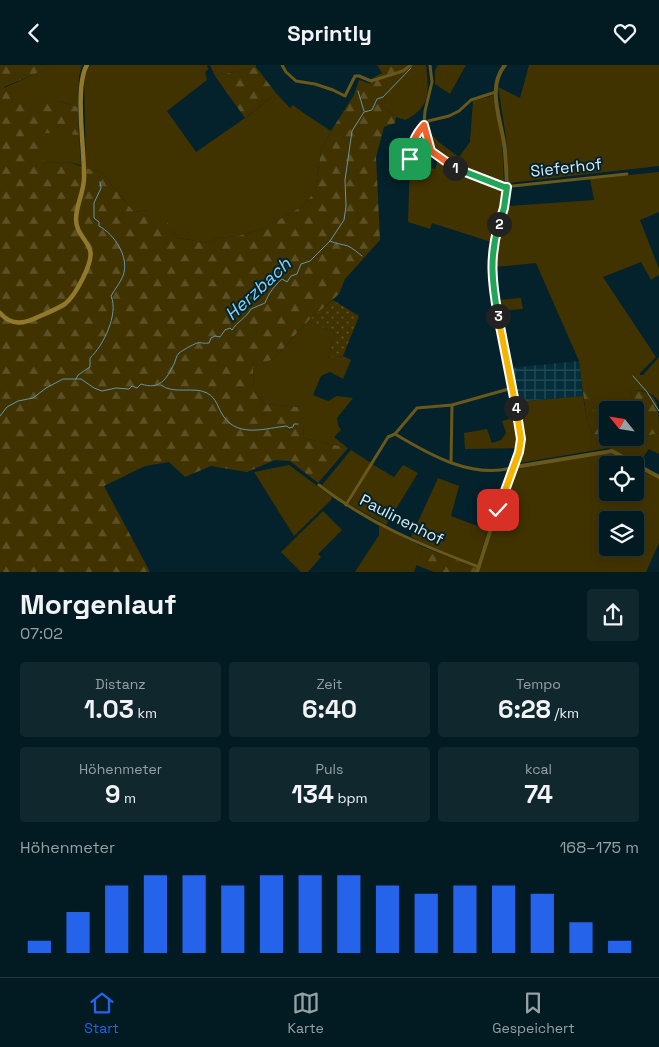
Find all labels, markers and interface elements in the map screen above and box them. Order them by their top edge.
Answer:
icon: back [20,19,48,47]
text: Sprintly [287,19,372,47]
icon: heart [611,19,639,47]
pin [389,138,431,180]
icon: arrive [396,145,424,173]
street label: Sieferhof [529,153,603,182]
pin: 1 [442,155,468,181]
text: 1 [452,159,459,177]
pin: 2 [486,211,512,237]
text: 2 [495,215,504,233]
water label: Herzbach [220,252,296,325]
pin: 3 [486,303,510,329]
text: 3 [494,307,503,325]
pin: 4 [504,395,528,421]
text: 4 [512,399,521,417]
north arrow [599,401,644,446]
map controls [599,401,644,556]
button: locate [599,456,644,501]
street label: Paulinenhof [356,489,447,550]
pin [477,489,519,531]
icon: check [484,496,512,524]
button: layers [599,511,644,556]
text: Morgenlauf [20,586,176,622]
button: share [587,589,639,641]
text: 07:02 [20,623,63,644]
text: Distanz [95,675,146,693]
text: Zeit [316,675,343,693]
text: Tempo [516,675,561,693]
text: 1.03 [84,693,134,725]
text: 6:40 [302,693,357,725]
text: 6:28 [498,693,551,725]
text: km [134,704,157,722]
text: /km [551,704,579,722]
text: Höhenmeter [79,760,162,778]
text: Puls [316,760,343,778]
text: kcal [525,760,552,778]
text: 9 [105,778,120,810]
text: 134 [291,778,334,810]
text: 74 [524,778,553,810]
text: m [120,789,136,807]
text: bpm [334,789,368,807]
text: Höhenmeter [20,837,115,858]
text: 168–175 m [560,837,639,858]
tab: Start [84,989,119,1037]
tab: Karte [287,989,324,1037]
tab: Gespeichert [492,989,575,1037]

